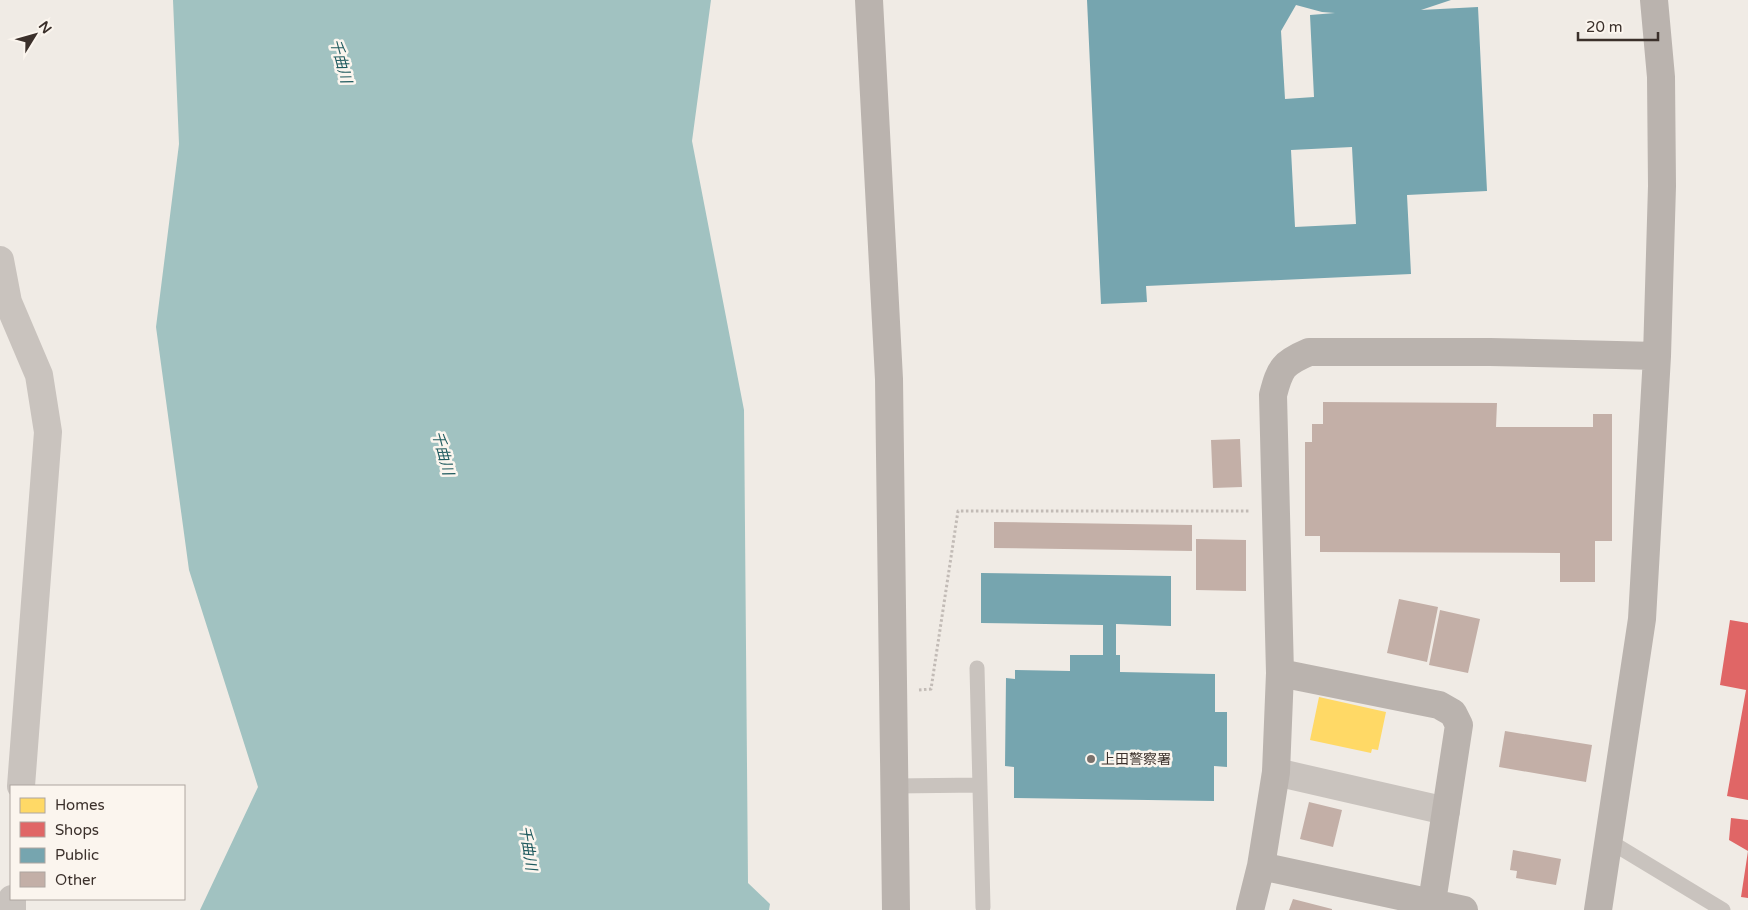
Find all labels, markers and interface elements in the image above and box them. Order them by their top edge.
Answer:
north arrow [10,10,60,60]
scale bar [1578,10,1658,42]
text: N [35,18,55,37]
text: 20 m [1586,18,1623,36]
water label: 千曲川 [326,37,356,87]
water label: 千曲川 [428,429,458,479]
place label: 上田警察署 [1101,751,1171,768]
marker: 上田警察署 [1085,753,1097,765]
legend [10,785,185,900]
text: Homes [55,796,105,814]
text: Shops [55,821,99,839]
water label: 千曲川 [516,824,541,874]
text: Public [55,846,99,864]
text: Other [55,871,97,889]

